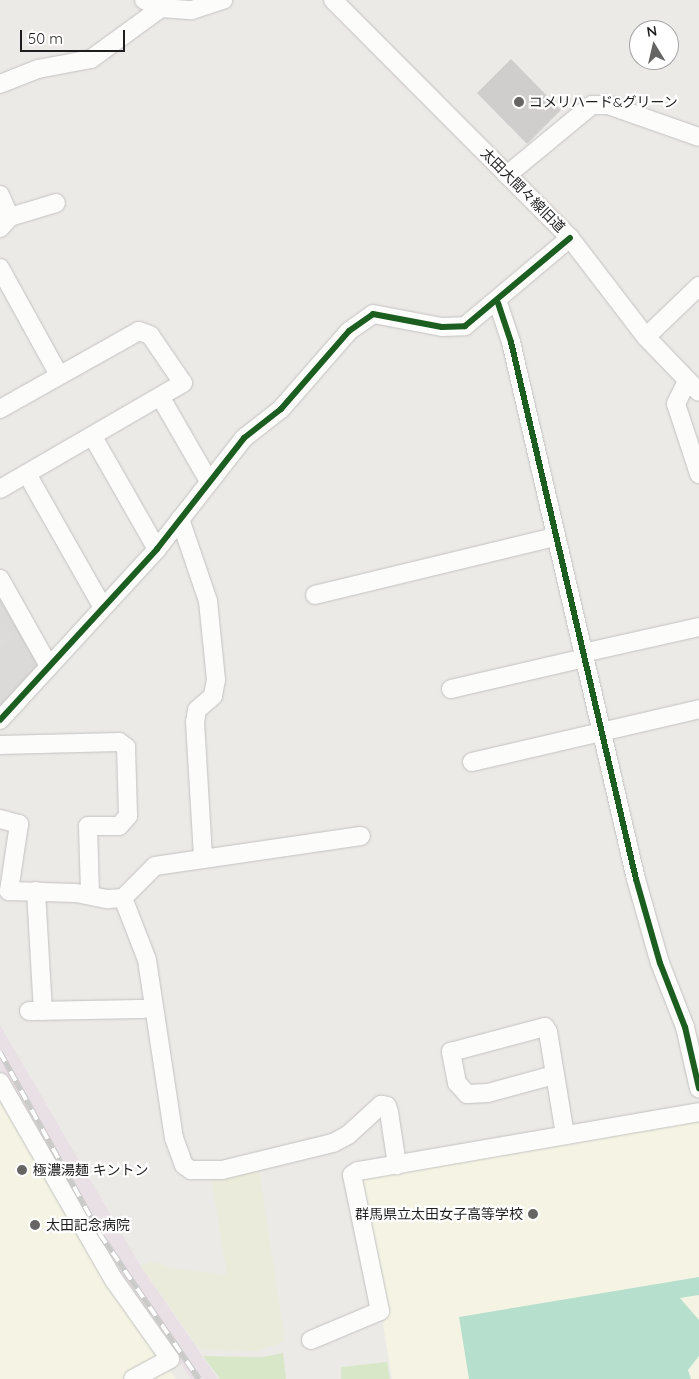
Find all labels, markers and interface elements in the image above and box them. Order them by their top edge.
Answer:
scale bar [22,20,128,52]
north arrow [629,20,679,70]
text: N [645,21,658,41]
text: 50 m [28,29,63,48]
place label: コメリハード&グリーン [529,94,679,110]
marker: コメリハード&グリーン [513,96,525,108]
street label: 太田大間々線旧道 [477,144,569,236]
place label: 極濃湯麺 キントン [33,1162,149,1178]
marker: 極濃湯麺 キントン [15,1163,29,1177]
place label: 群馬県立太田女子高等学校 [355,1206,523,1222]
marker: 群馬県立太田女子高等学校 [527,1208,539,1220]
place label: 太田記念病院 [46,1217,130,1233]
marker: 太田記念病院 [28,1218,42,1232]

